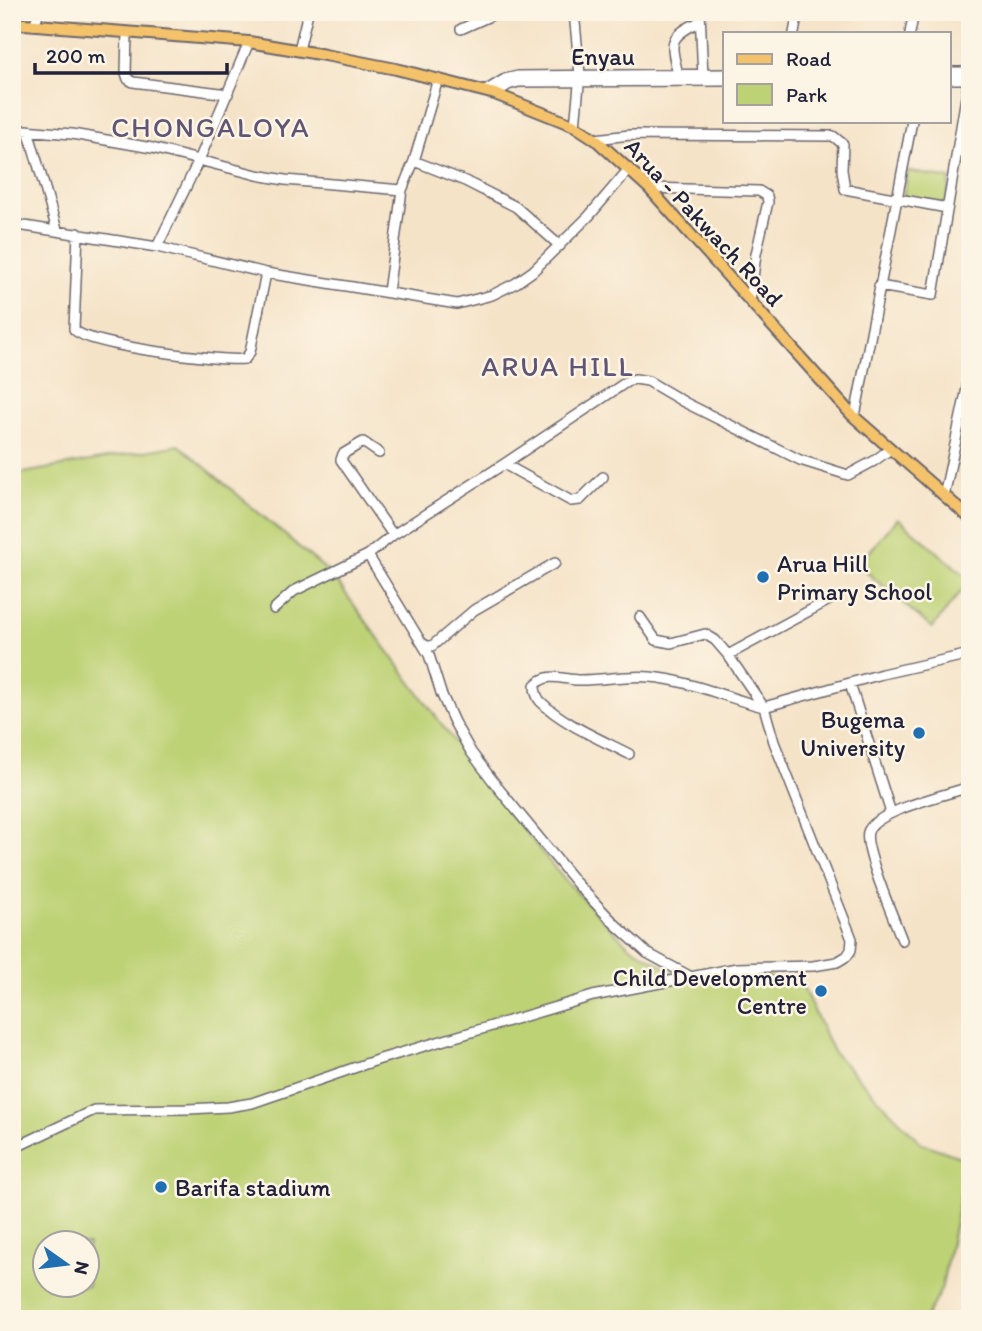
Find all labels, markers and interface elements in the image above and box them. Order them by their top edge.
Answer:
scale bar [35,32,228,76]
legend [723,32,950,122]
street label: Enyau [571,42,635,71]
text: 200 m [46,43,106,68]
text: Road [786,46,832,71]
text: Park [786,82,828,107]
district label: CHONGALOYA [111,110,311,144]
street label: Arua - Pakwach Road [619,132,790,312]
district label: ARUA HILL [481,349,635,383]
place label: Arua Hill Primary School [777,549,932,606]
marker: Arua Hill Primary School [755,569,771,585]
place label: Bugema University [800,705,906,762]
marker: Bugema University [911,725,927,741]
place label: Child Development Centre [613,963,807,1020]
marker: Child Development Centre [813,983,829,999]
place label: Barifa stadium [175,1173,330,1202]
marker: Barifa stadium [153,1179,169,1195]
north arrow [32,1230,102,1300]
text: N [69,1259,95,1277]

